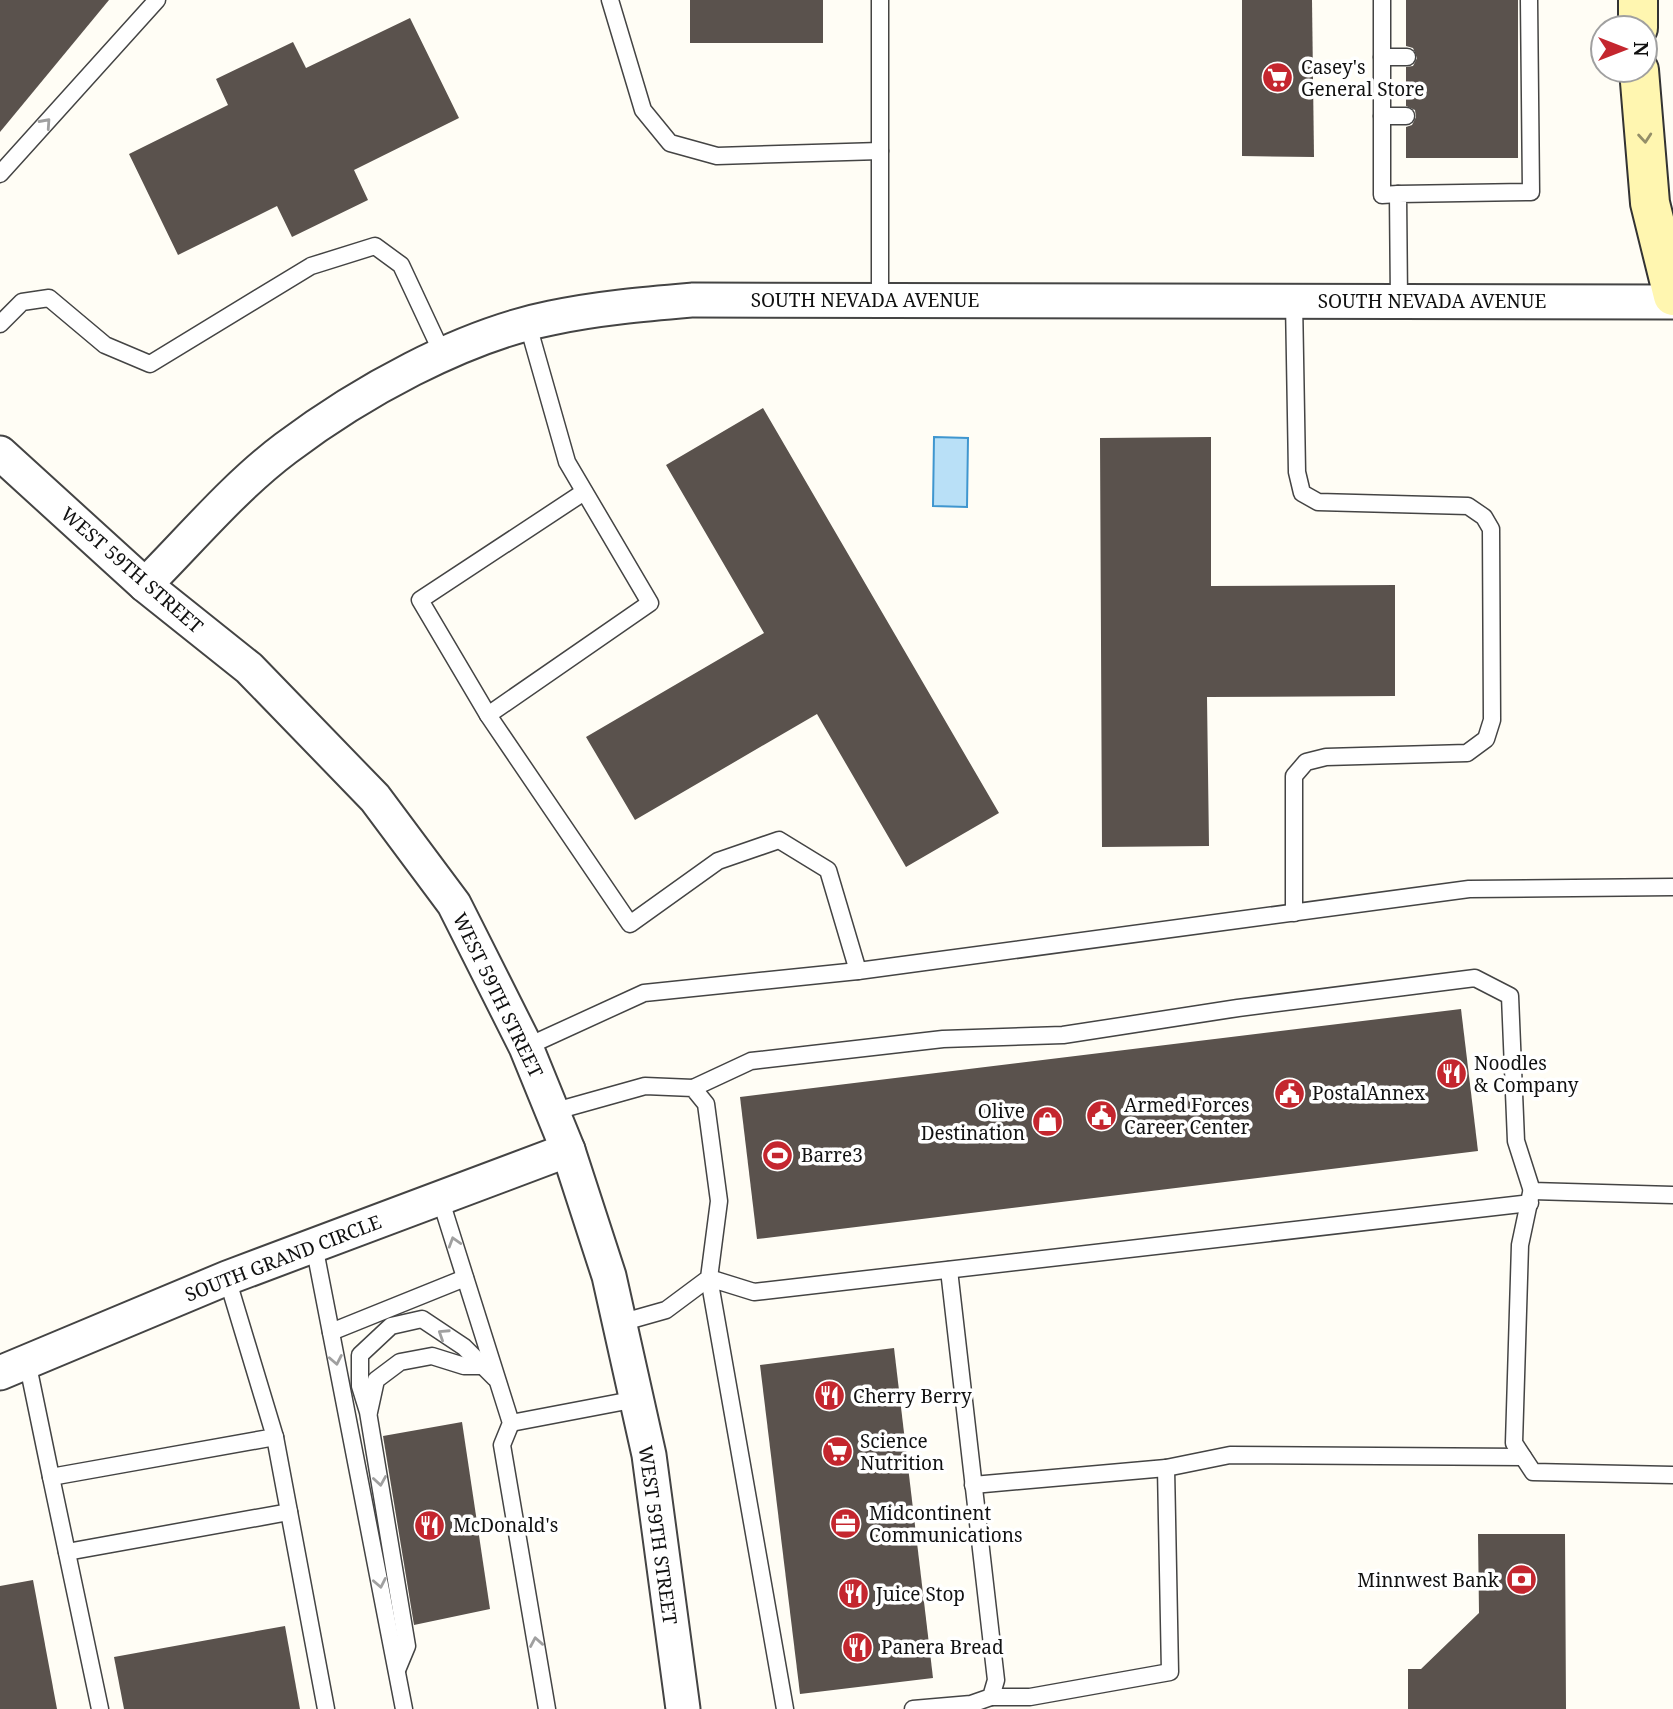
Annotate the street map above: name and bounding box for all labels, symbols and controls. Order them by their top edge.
north arrow [1589,14,1659,84]
text: N [1628,42,1654,57]
place label: Casey's General Store [1301,54,1424,102]
supermarket icon: Casey's General Store [1261,61,1295,95]
one-way arrow [37,118,50,131]
one-way arrow [1637,133,1652,144]
street label: SOUTH NEVADA AVENUE [751,287,979,313]
street label: SOUTH NEVADA AVENUE [1318,288,1546,314]
street label: WEST 59TH STREET [55,501,209,639]
street label: WEST 59TH STREET [447,908,549,1082]
place label: Noodles & Company [1474,1050,1579,1098]
restaurant icon: Noodles & Company [1434,1057,1468,1091]
public building icon: PostalAnnex [1272,1076,1306,1110]
place label: PostalAnnex [1312,1080,1425,1106]
place label: Armed Forces Career Center [1124,1092,1250,1140]
place label: Olive Destination [921,1098,1025,1146]
public building icon: Armed Forces Career Center [1084,1099,1118,1133]
shop icon: Olive Destination [1031,1105,1065,1139]
sports icon: Barre3 [761,1138,795,1172]
place label: Barre3 [801,1142,863,1168]
street label: SOUTH GRAND CIRCLE [181,1208,385,1307]
one-way arrow [447,1236,462,1248]
one-way arrow [438,1329,451,1342]
one-way arrow [328,1354,343,1366]
restaurant icon: Cherry Berry [813,1379,847,1413]
place label: Cherry Berry [853,1383,972,1409]
place label: Science Nutrition [860,1428,944,1476]
supermarket icon: Science Nutrition [820,1435,854,1469]
street label: WEST 59TH STREET [633,1444,683,1627]
one-way arrow [372,1475,387,1486]
place label: Midcontinent Communications [869,1500,1023,1548]
office icon: Midcontinent Communications [829,1507,863,1541]
restaurant icon: McDonald's [413,1508,447,1542]
place label: McDonald's [453,1512,558,1538]
bank icon: Minnwest Bank [1505,1563,1539,1597]
place label: Minnwest Bank [1357,1567,1500,1593]
one-way arrow [372,1577,387,1589]
restaurant icon: Juice Stop [836,1577,870,1611]
place label: Juice Stop [875,1581,965,1607]
restaurant icon: Panera Bread [841,1630,875,1664]
place label: Panera Bread [881,1634,1004,1660]
one-way arrow [529,1636,544,1648]

